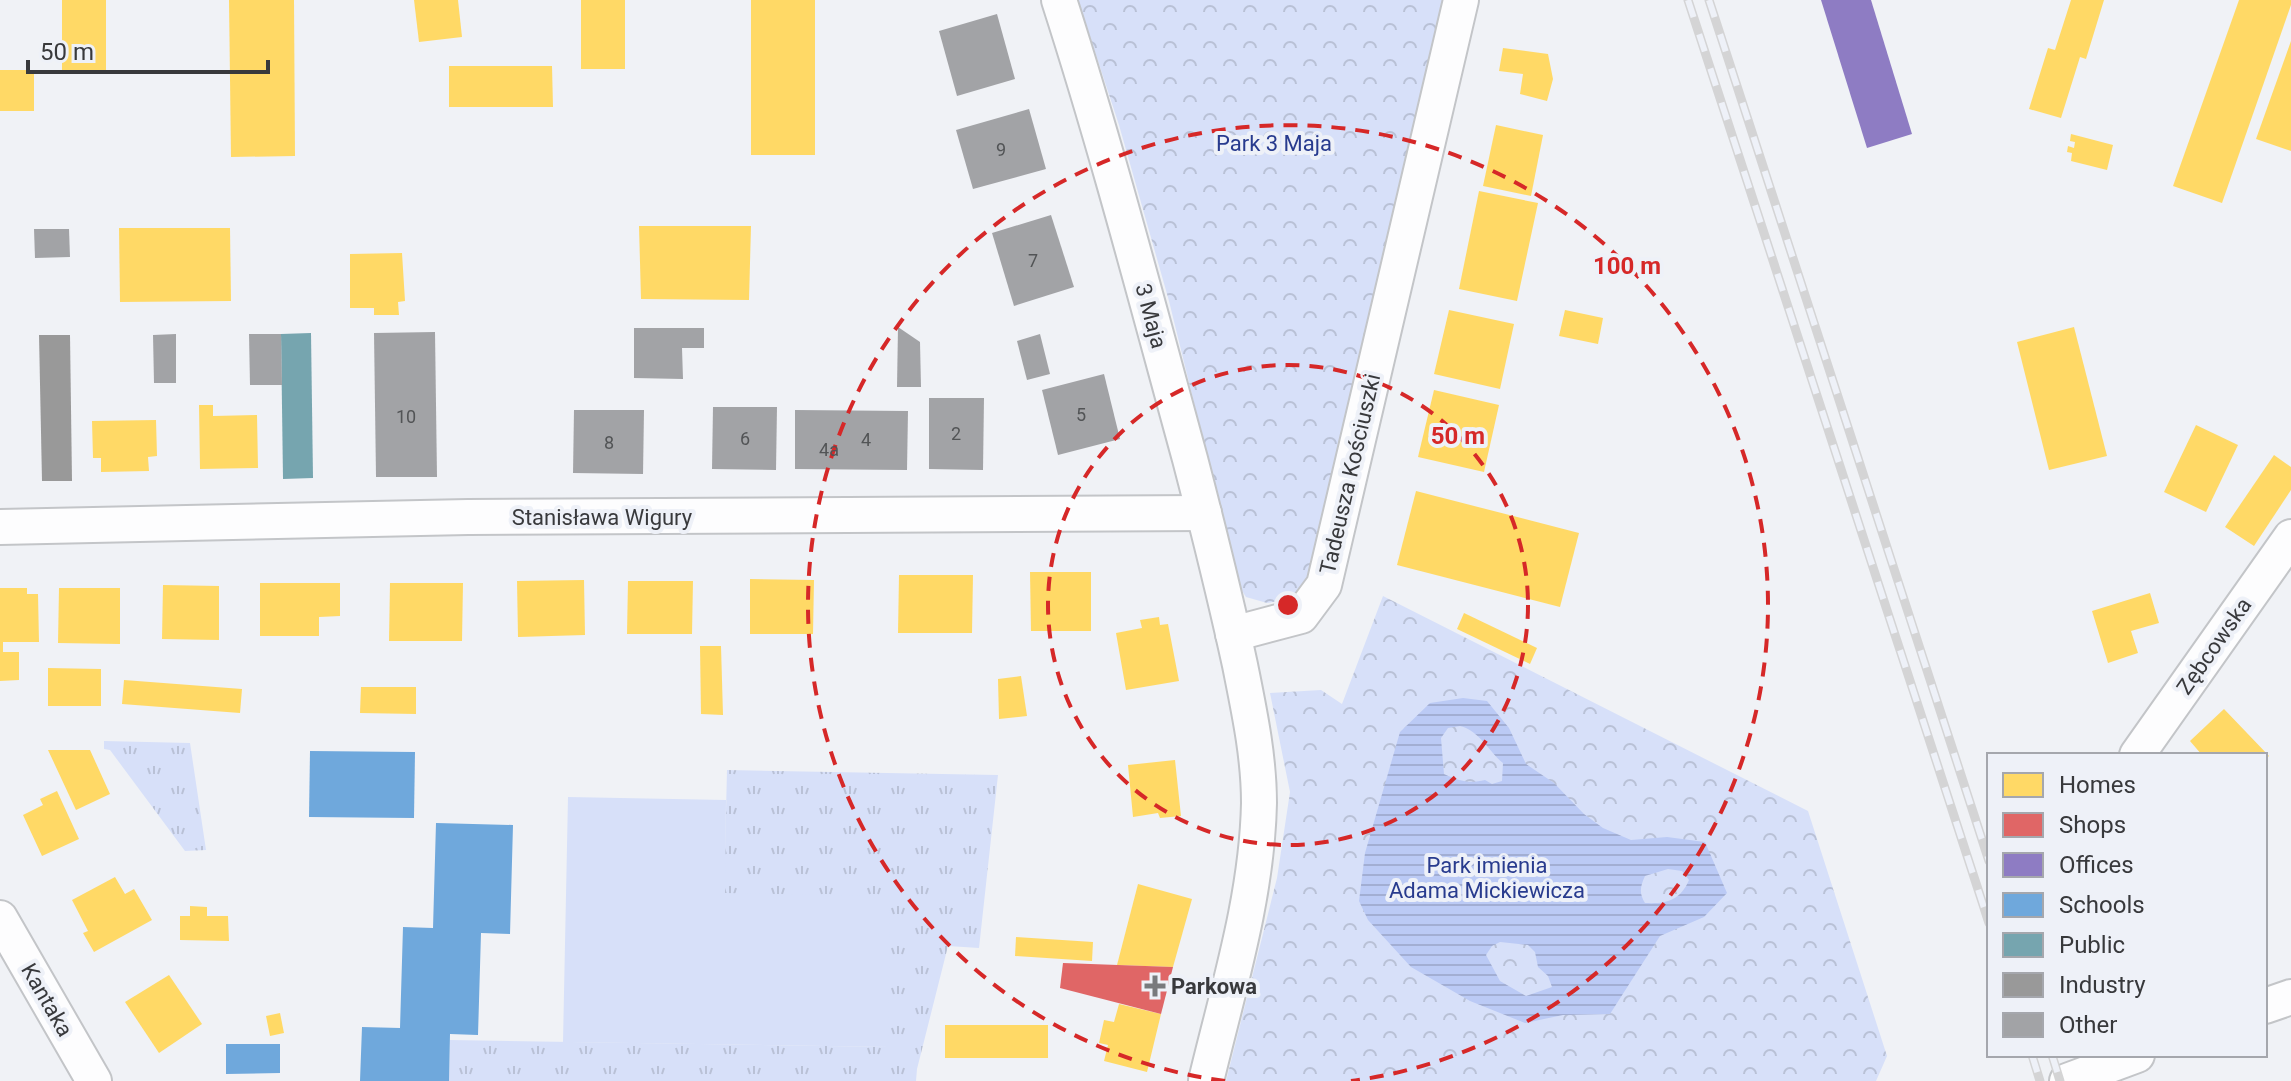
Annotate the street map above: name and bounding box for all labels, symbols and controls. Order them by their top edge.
scale bar [28,24,268,74]
text: 50 m [40,38,94,66]
park label: Park 3 Maja [1216,131,1332,156]
house number: 9 [996,139,1006,160]
house number: 7 [1028,250,1038,271]
text: 100 m [1593,252,1661,280]
street label: 3 Maja [1130,281,1172,351]
street label: Tadeusza Kościuszki [1315,371,1385,577]
house number: 5 [1076,404,1086,425]
house number: 10 [396,406,416,427]
text: 50 m [1431,422,1485,450]
house number: 2 [951,423,961,444]
house number: 6 [740,428,750,449]
house number: 4 [861,429,871,450]
house number: 8 [604,432,614,453]
house number: 4a [819,439,839,460]
street label: Stanisława Wigury [512,505,693,530]
centre of rings [1274,591,1302,619]
street label: Zębcowska [2172,593,2256,699]
legend [1987,753,2267,1057]
text: Homes [2059,771,2136,799]
text: Shops [2059,811,2126,839]
text: Offices [2059,851,2134,879]
park label: Park imienia Adama Mickiewicza [1389,853,1585,903]
text: Schools [2059,891,2145,919]
text: Public [2059,931,2125,959]
street label: Kantaka [16,959,78,1041]
text: Industry [2059,971,2146,999]
place label: Parkowa [1171,974,1257,999]
marker: Parkowa [1146,977,1164,995]
text: Other [2059,1011,2117,1039]

